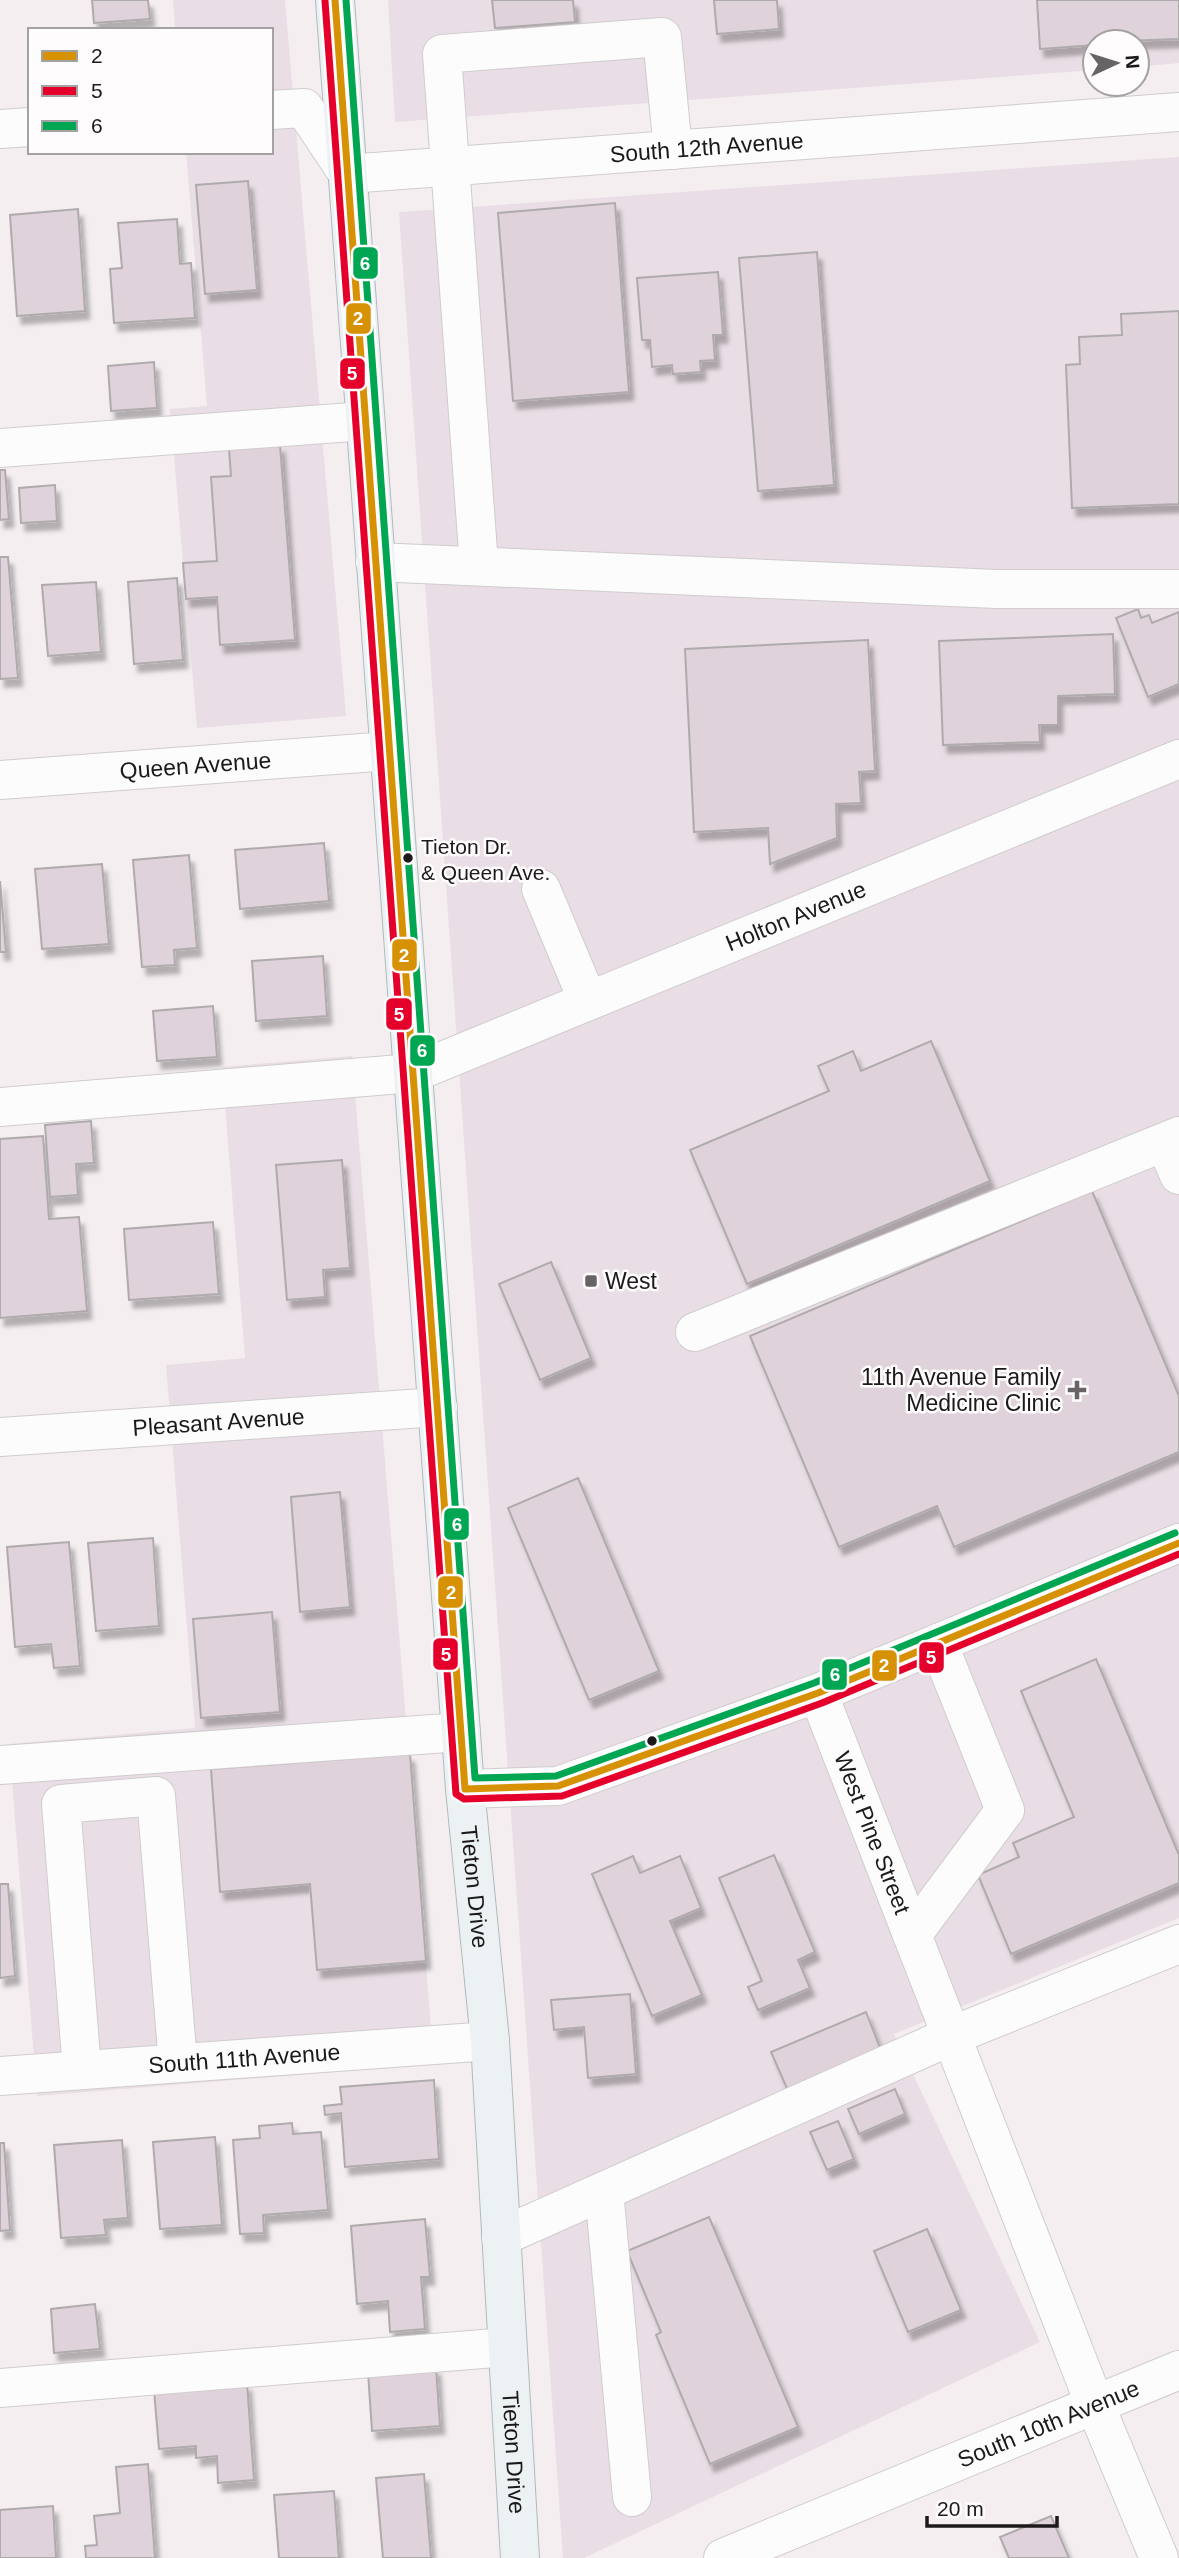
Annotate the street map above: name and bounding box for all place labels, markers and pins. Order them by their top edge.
place label: Tieton Dr. & Queen Ave. [421,835,550,884]
marker: Tieton Dr. & Queen Ave. [401,851,415,865]
place label: West [605,1268,658,1294]
marker: West [583,1273,599,1289]
place label: 11th Avenue Family Medicine Clinic [861,1364,1061,1416]
marker: 11th Avenue Family Medicine Clinic [1067,1380,1087,1400]
unlabelled marker [645,1734,659,1748]

